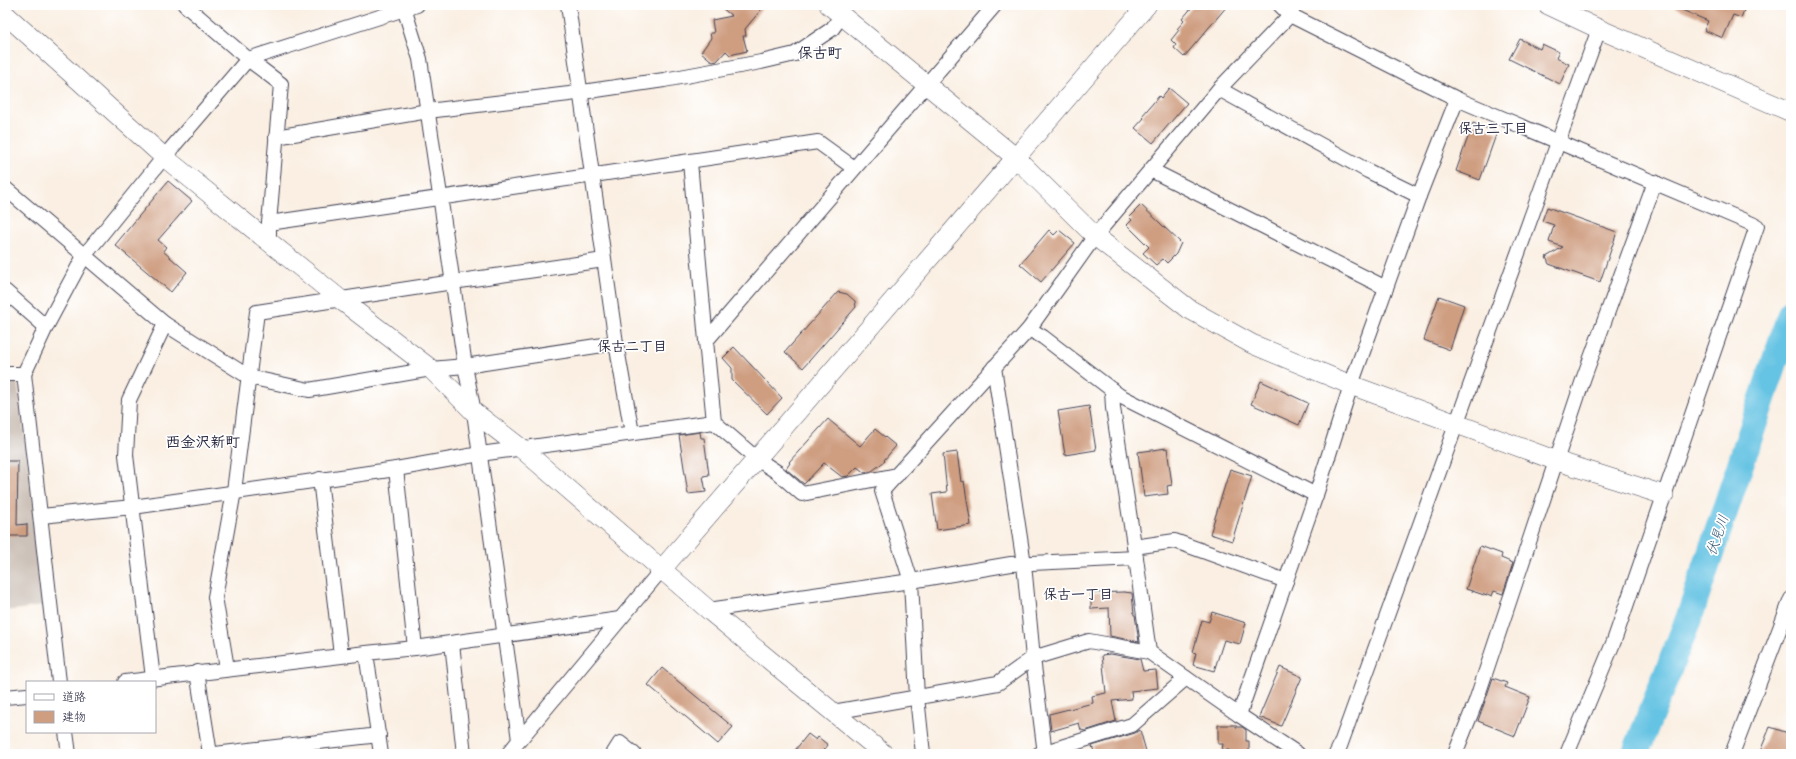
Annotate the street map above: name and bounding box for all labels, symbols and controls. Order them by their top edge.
district label: 保古町 [797,42,843,66]
district label: 保古三丁目 [1458,118,1528,140]
district label: 保古二丁目 [597,336,667,358]
district label: 西金沢新町 [165,431,241,455]
water label: 伏見川 [1701,512,1735,559]
district label: 保古一丁目 [1043,584,1113,606]
legend [26,681,156,733]
text: 道路 [62,688,86,707]
text: 建物 [62,708,86,727]

